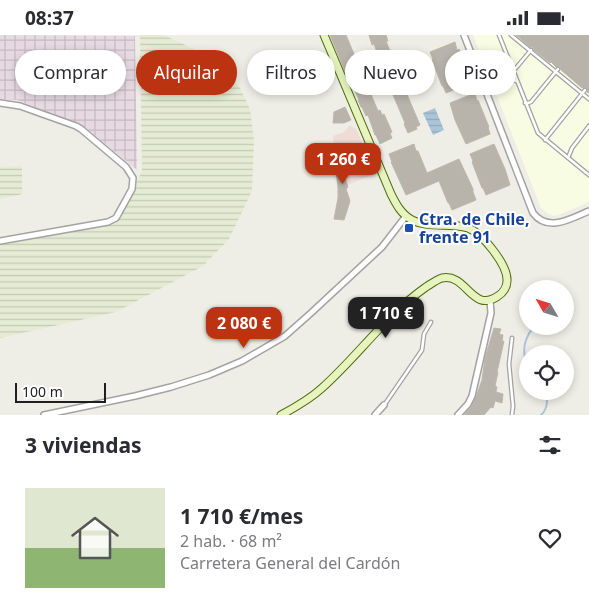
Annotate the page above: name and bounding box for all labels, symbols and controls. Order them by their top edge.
text: 08:37 [25,5,74,31]
chip: Comprar [15,50,126,95]
chip: Alquilar [136,50,237,95]
chip: Filtros [247,50,335,95]
chip: Nuevo [345,50,435,95]
chip: Piso [445,50,516,95]
pin: 1 260 € [297,143,389,185]
text: 1 260 € [316,148,370,170]
place label: Ctra. de Chile, frente 91 [419,208,529,248]
marker: Ctra. de Chile, frente 91 [403,222,415,234]
north arrow [519,280,574,335]
map controls [519,280,574,400]
pin: 1 710 € [340,297,432,339]
text: 1 710 € [359,302,413,324]
pin: 2 080 € [198,307,290,349]
text: 2 080 € [217,312,271,334]
button: locate [519,345,574,400]
scale bar [15,380,106,403]
text: 100 m [22,382,63,401]
text: 3 viviendas [25,431,142,459]
icon: filters [536,431,564,459]
text: 1 710 €/mes [180,502,303,530]
icon: home [65,508,125,568]
icon: heart [536,524,564,552]
text: 2 hab. · 68 m² [180,530,282,552]
text: Carretera General del Cardón [180,552,400,574]

